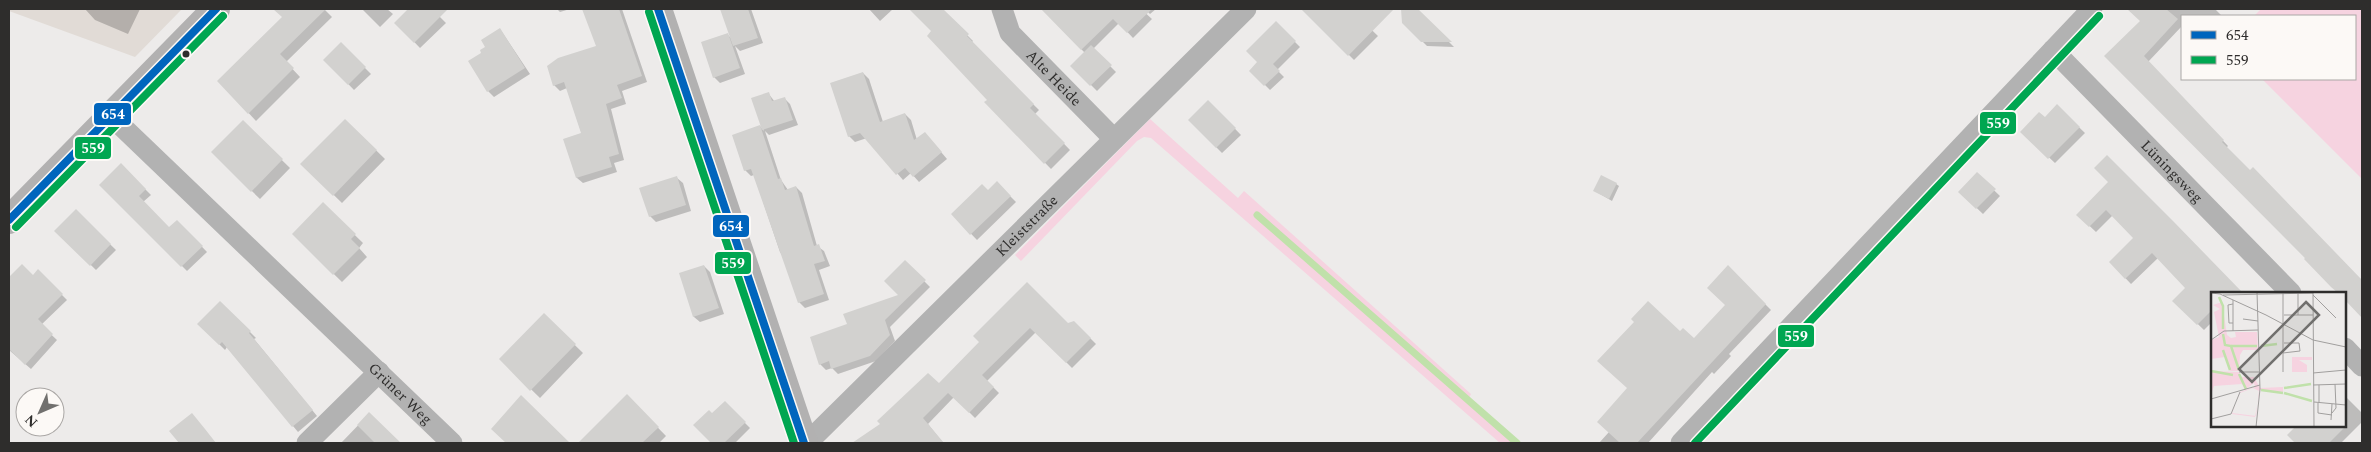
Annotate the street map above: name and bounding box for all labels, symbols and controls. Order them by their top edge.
legend [2181,15,2356,80]
text: 654 [2226,24,2249,47]
street label: Alte Heide [1020,44,1087,112]
unlabelled marker [181,49,191,59]
text: 559 [2226,49,2249,72]
line badge: 654 [93,102,132,126]
text: 654 [101,104,125,125]
line badge: 559 [1979,111,2017,135]
text: 559 [1986,113,2010,134]
street label: Lüningsweg [2135,135,2208,209]
line badge: 559 [74,136,112,160]
text: 559 [81,138,105,159]
street label: Kleiststraße [991,190,1064,262]
line badge: 654 [712,214,750,238]
text: 654 [719,216,743,237]
line badge: 559 [714,251,752,275]
text: 559 [721,253,745,274]
inset map [2211,292,2346,427]
line badge: 559 [1777,324,1815,348]
text: 559 [1784,326,1808,347]
street label: Grüner Weg [363,357,437,430]
north arrow [15,387,65,437]
text: N [20,409,43,432]

